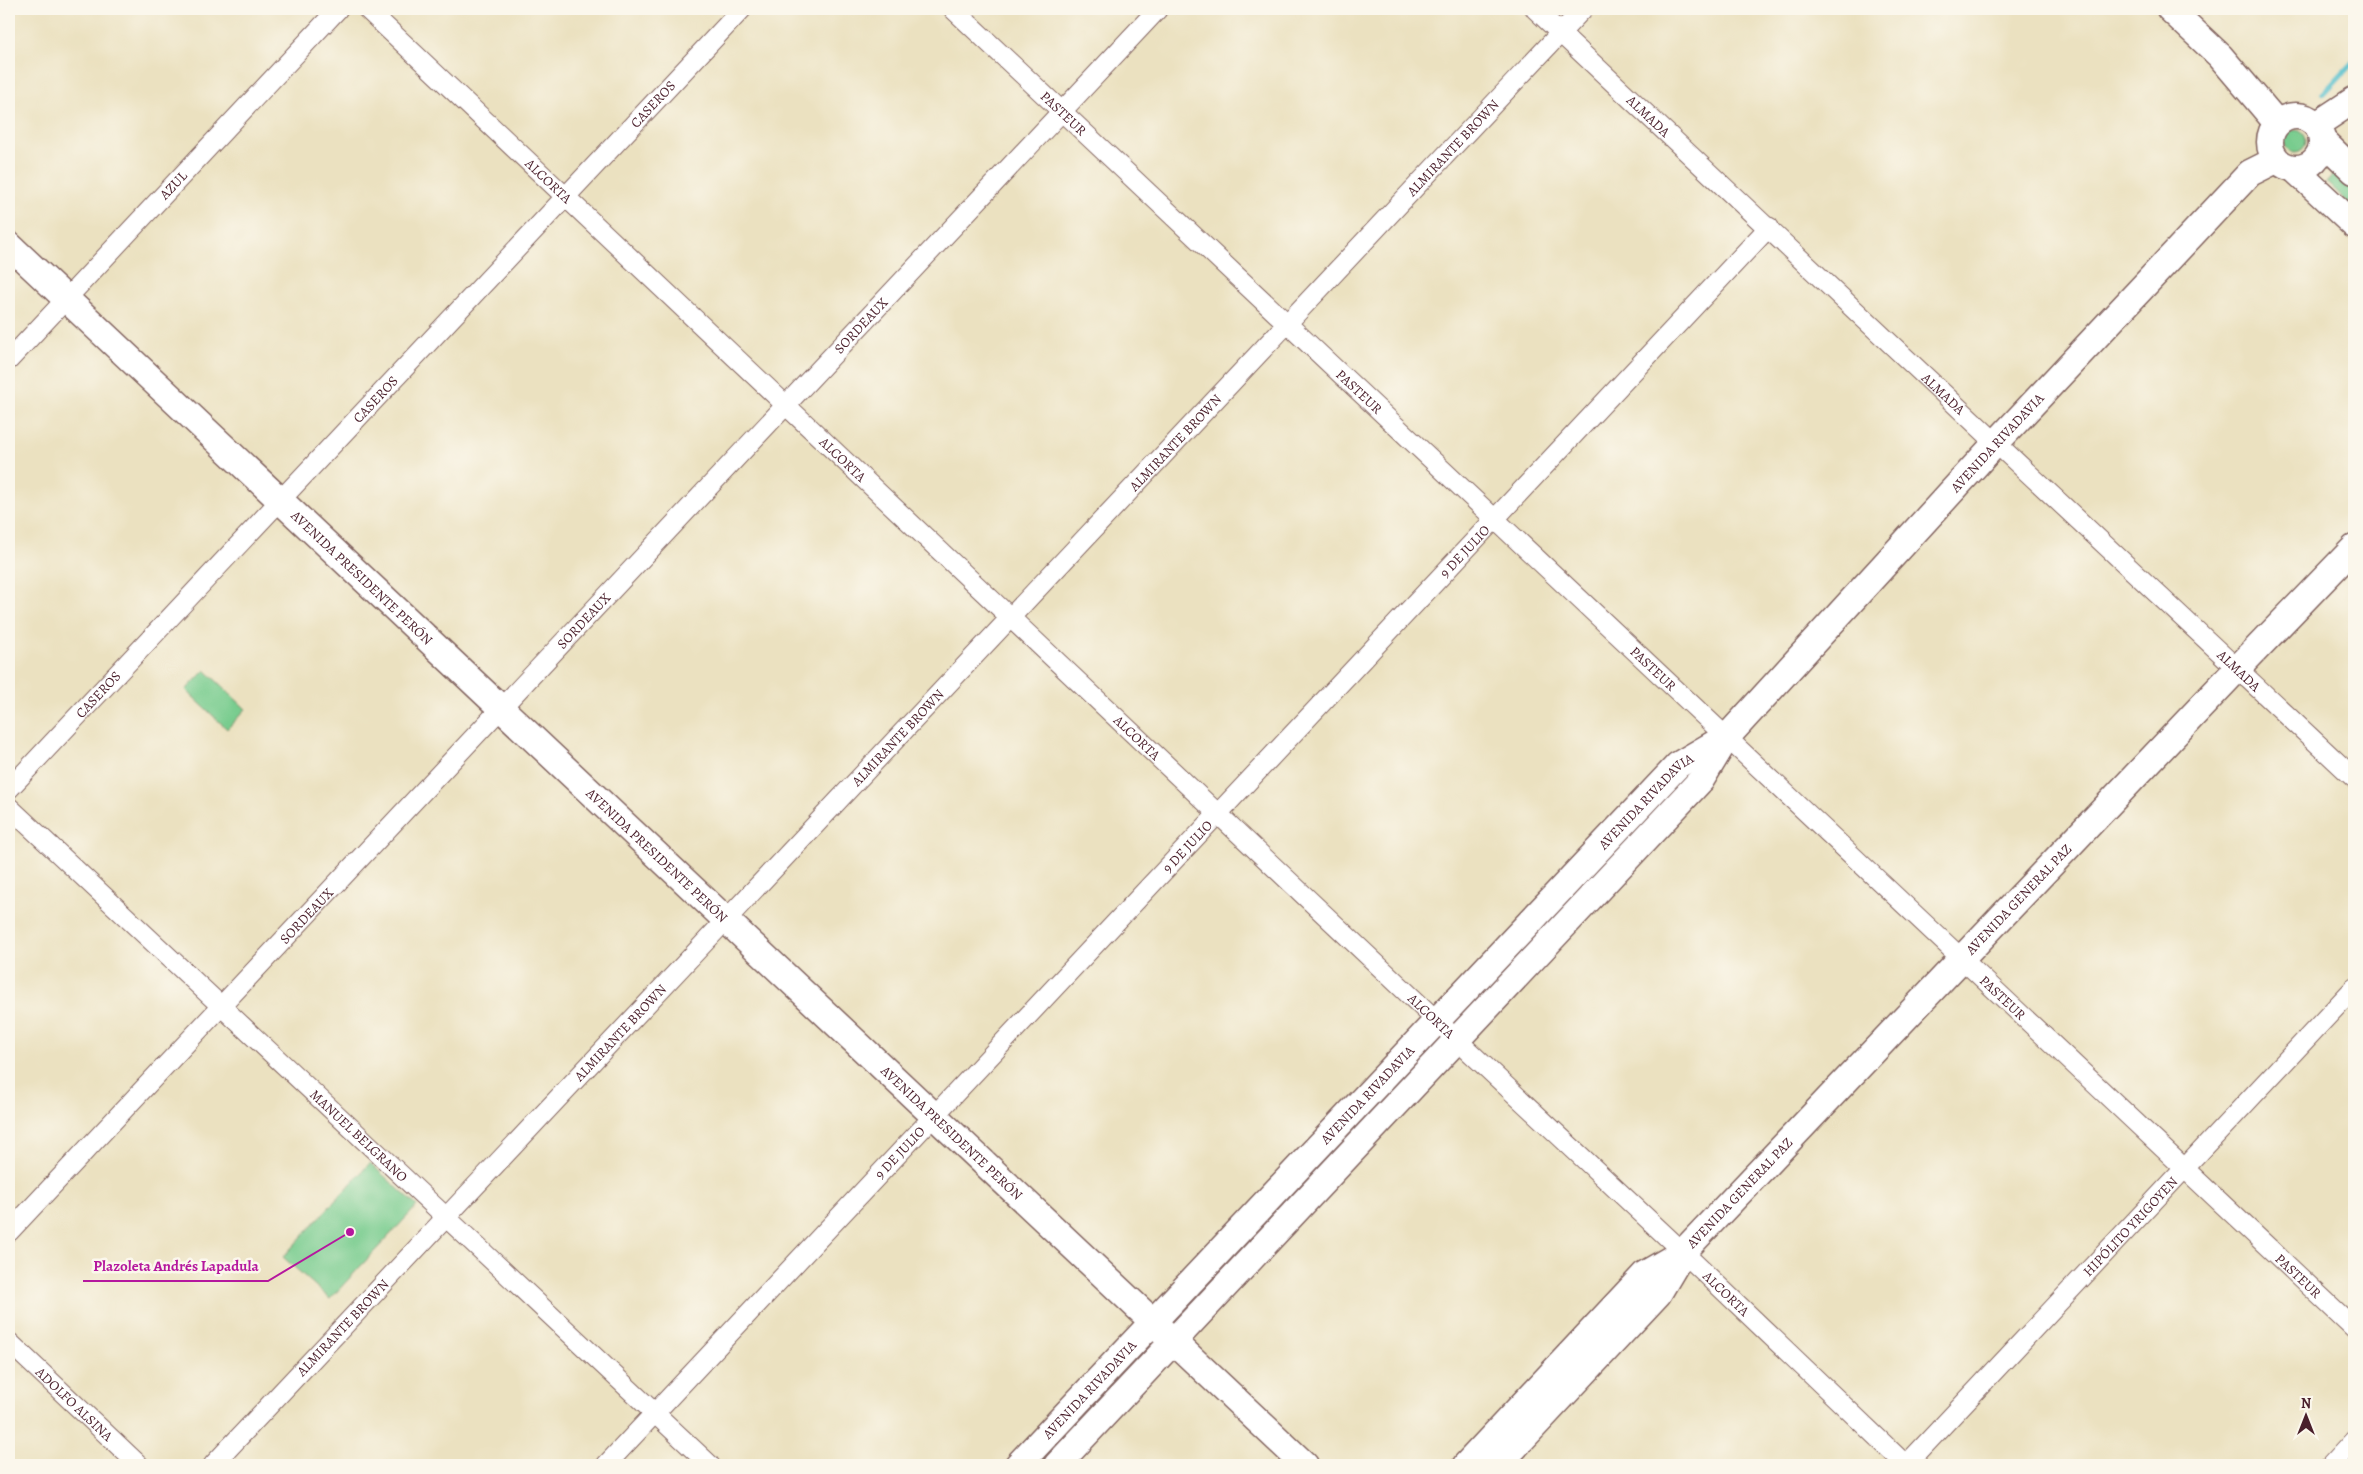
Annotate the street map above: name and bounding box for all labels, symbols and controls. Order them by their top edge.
street label: CASEROS [626,77,680,132]
street label: PASTEUR [1036,87,1091,140]
street label: ALMADA [1622,90,1675,142]
street label: ALMIRANTE BROWN [1402,95,1503,201]
street label: ALCORTA [520,154,576,208]
street label: AZUL [155,166,192,204]
street label: SORDEAUX [830,293,893,358]
street label: PASTEUR [1332,365,1387,419]
street label: ALMADA [1917,368,1970,420]
street label: CASEROS [349,372,403,427]
street label: AVENIDA RIVADAVIA [1946,389,2049,497]
street label: ALMIRANTE BROWN [1124,390,1226,496]
street label: ALCORTA [814,432,871,487]
street label: AVENIDA PRESIDENTE PERÓN [286,506,437,649]
street label: 9 DE JULIO [1436,521,1495,582]
street label: SORDEAUX [553,588,615,653]
street label: PASTEUR [1626,642,1681,696]
street label: ALMADA [2212,645,2265,696]
street label: CASEROS [72,667,125,722]
street label: ALMIRANTE BROWN [847,685,948,791]
street label: ALCORTA [1109,710,1165,765]
street label: AVENIDA RIVADAVIA [1594,749,1698,854]
street label: AVENIDA PRESIDENTE PERÓN [581,783,732,927]
street label: 9 DE JULIO [1158,816,1217,877]
street label: AVENIDA GENERAL PAZ [1961,840,2076,960]
street label: SORDEAUX [275,883,338,948]
street label: PASTEUR [1975,971,2030,1025]
street label: ALMIRANTE BROWN [569,980,671,1086]
street label: ALCORTA [1403,989,1459,1043]
street label: AVENIDA RIVADAVIA [1316,1041,1419,1149]
street label: AVENIDA PRESIDENTE PERÓN [876,1061,1027,1204]
street label: MANUEL BELGRANO [306,1085,412,1187]
street label: 9 DE JULIO [871,1122,930,1183]
street label: AVENIDA GENERAL PAZ [1682,1133,1797,1253]
street label: HIPÓLITO YRIGOYEN [2079,1173,2182,1281]
street label: PASTEUR [2271,1250,2326,1303]
callout: Plazoleta Andrés Lapadula [83,1251,268,1281]
text: Plazoleta Andrés Lapadula [93,1256,259,1276]
street label: ALCORTA [1698,1266,1754,1321]
street label: ALMIRANTE BROWN [292,1275,393,1381]
street label: AVENIDA RIVADAVIA [1038,1336,1141,1444]
street label: ADOLFO ALSINA [30,1362,117,1446]
north arrow [2280,1392,2330,1442]
text: N [2301,1394,2311,1413]

